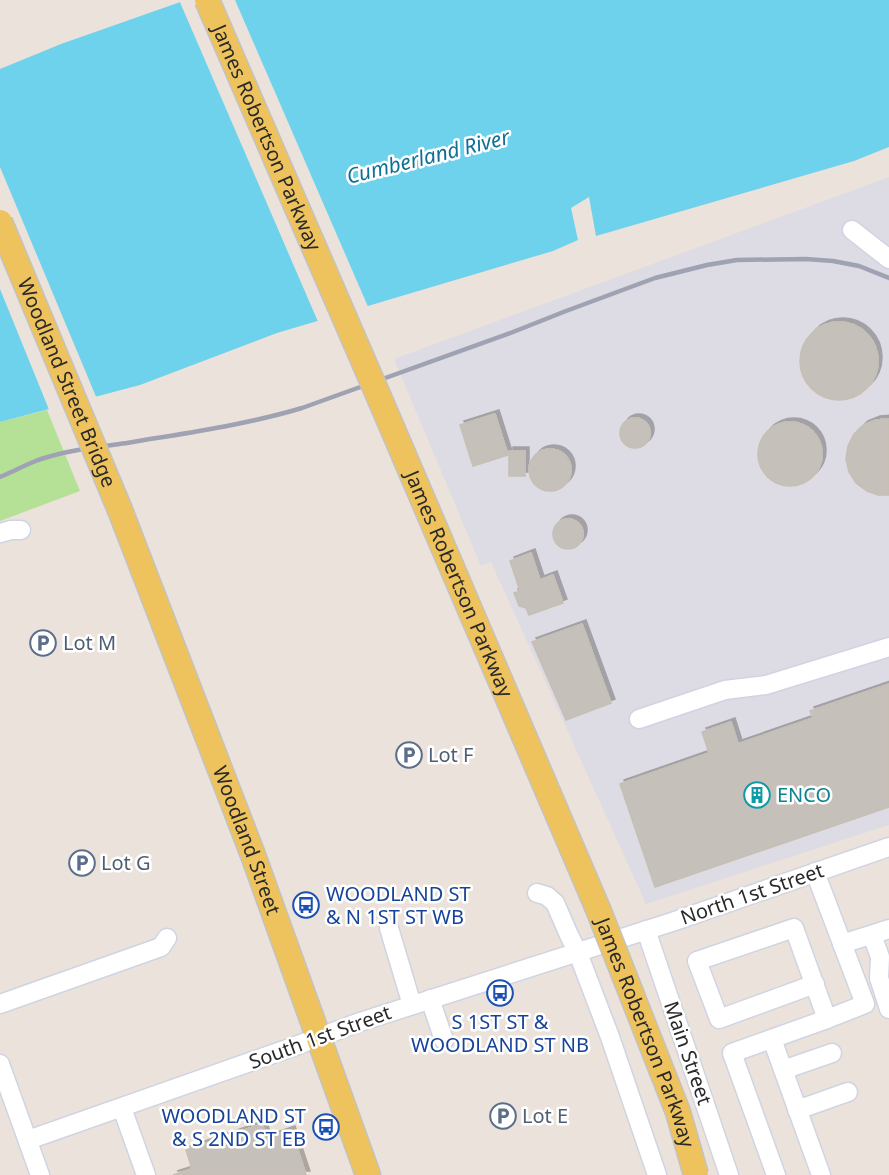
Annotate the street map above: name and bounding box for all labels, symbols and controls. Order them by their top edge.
street label: James Robertson Parkway [205,18,328,255]
water label: Cumberland River [343,122,514,190]
street label: Woodland Street Bridge [12,274,123,491]
street label: James Robertson Parkway [398,464,520,702]
parking icon: Lot M [28,628,58,658]
place label: Lot M [63,629,116,656]
parking icon: Lot F [394,740,424,770]
place label: Lot F [428,741,473,768]
street label: Woodland Street [207,762,287,918]
building icon: ENCO [742,780,772,810]
place label: ENCO [777,781,831,808]
parking icon: Lot G [67,848,97,878]
place label: Lot G [101,849,151,876]
street label: North 1st Street [677,856,827,931]
place label: WOODLAND ST & N 1ST ST WB [326,880,471,930]
bus stop icon: WOODLAND ST & N 1ST ST WB [291,890,321,920]
street label: James Robertson Parkway [589,912,702,1151]
bus stop icon: S 1ST ST & WOODLAND ST NB [485,978,515,1008]
street label: Main Street [658,997,719,1108]
street label: South 1st Street [245,998,395,1075]
place label: S 1ST ST & WOODLAND ST NB [411,1008,589,1058]
parking icon: Lot E [488,1101,518,1131]
place label: WOODLAND ST & S 2ND ST EB [161,1102,306,1152]
place label: Lot E [522,1102,568,1129]
bus stop icon: WOODLAND ST & S 2ND ST EB [311,1112,341,1142]

